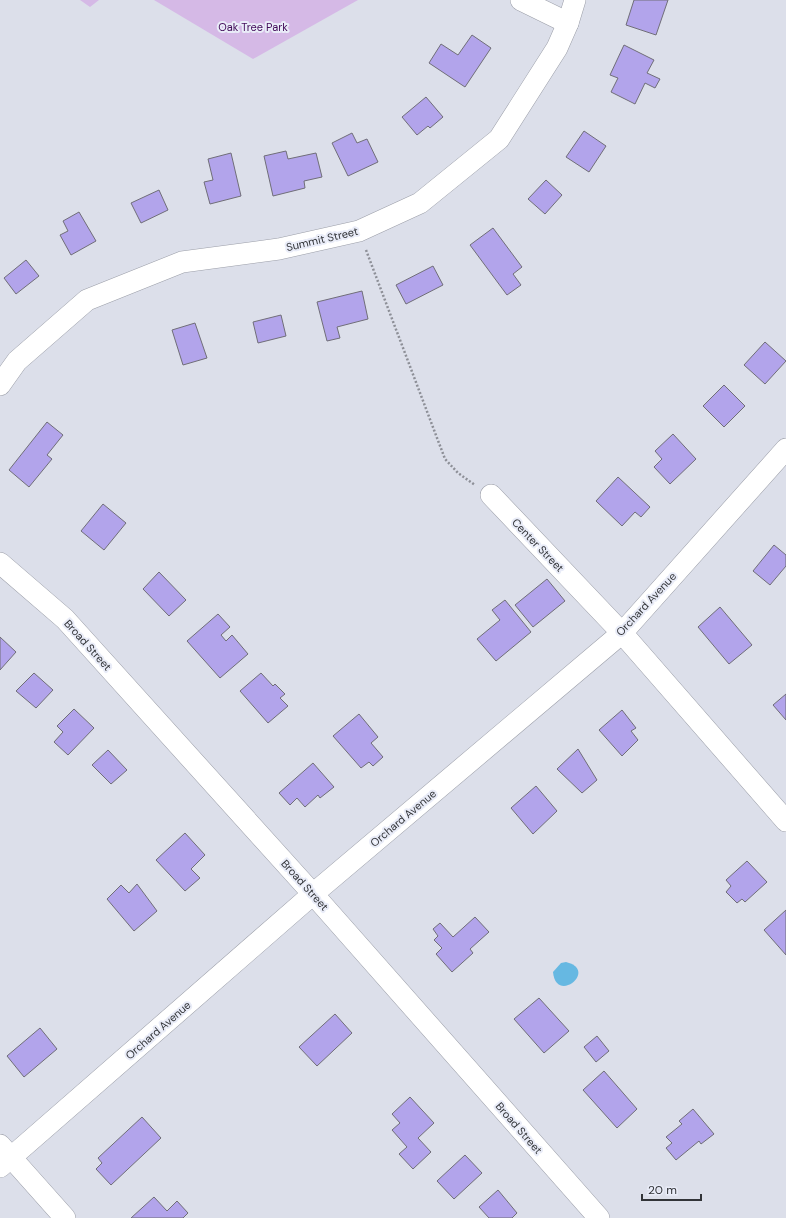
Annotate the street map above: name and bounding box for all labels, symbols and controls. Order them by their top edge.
park label: Oak Tree Park [218,20,288,34]
street label: Summit Street [285,224,359,254]
street label: Center Street [509,515,567,575]
street label: Orchard Avenue [613,569,679,639]
street label: Broad Street [61,617,115,673]
street label: Orchard Avenue [367,786,439,850]
street label: Broad Street [278,857,332,913]
street label: Orchard Avenue [122,998,194,1062]
street label: Broad Street [493,1099,545,1157]
scale bar [642,1176,701,1202]
text: 20 m [648,1182,677,1198]

